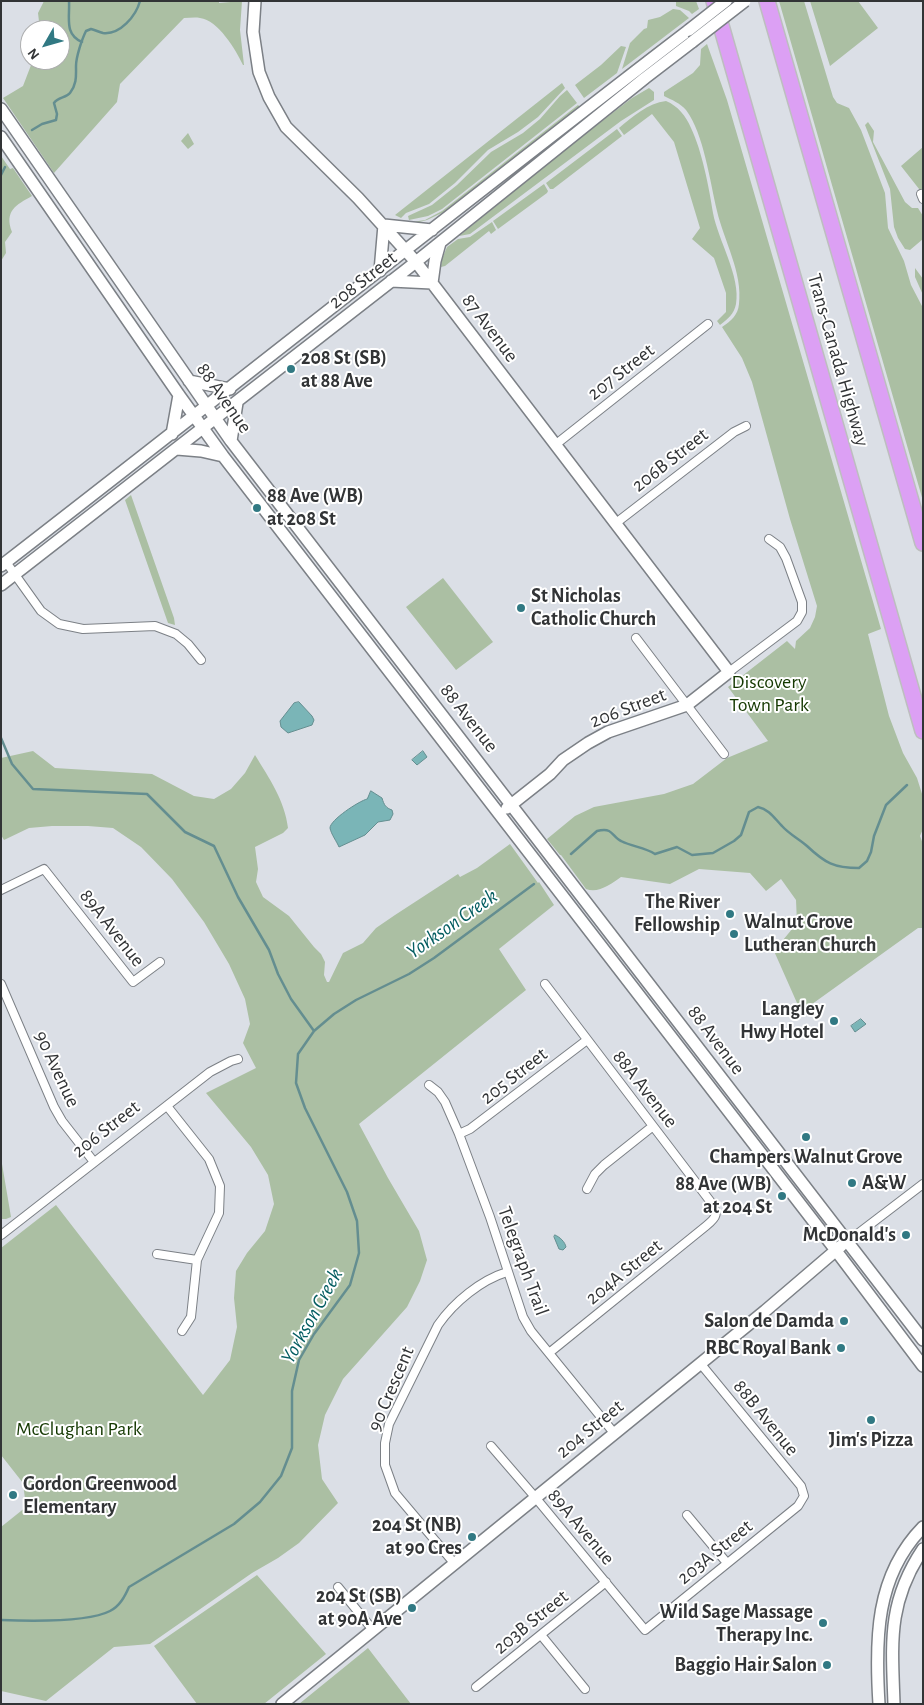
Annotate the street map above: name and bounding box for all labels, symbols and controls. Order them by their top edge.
north arrow [20,20,70,70]
text: N [25,45,42,62]
street label: 208 Street [324,246,402,314]
street label: Trans-Canada Highway [802,271,874,449]
street label: 87 Avenue [457,289,523,367]
street label: 207 Street [583,338,659,406]
place label: 208 St (SB) at 88 Ave [301,346,387,393]
street label: 88 Avenue [191,358,257,438]
marker: 208 St (SB) at 88 Ave [285,363,297,375]
street label: 206B Street [627,423,713,497]
place label: 88 Ave (WB) at 208 St [267,484,364,531]
marker: 88 Ave (WB) at 208 St [251,502,263,514]
place label: St Nicholas Catholic Church [531,584,656,631]
marker: St Nicholas Catholic Church [515,602,527,614]
park label: Discovery Town Park [729,670,809,717]
street label: 88 Avenue [435,679,503,757]
street label: 206 Street [587,683,669,733]
street label: 89A Avenue [74,884,150,972]
water label: Yorkson Creek [402,884,502,964]
place label: The River Fellowship [634,890,720,937]
marker: The River Fellowship [724,908,736,920]
place label: Walnut Grove Lutheran Church [744,910,876,957]
marker: Walnut Grove Lutheran Church [728,928,740,940]
place label: Langley Hwy Hotel [740,997,824,1044]
street label: 88 Avenue [682,1001,750,1079]
marker: Langley Hwy Hotel [828,1015,840,1027]
street label: 90 Avenue [29,1027,85,1111]
street label: 205 Street [476,1042,552,1110]
street label: 88A Avenue [607,1045,683,1133]
street label: 206 Street [67,1095,145,1163]
marker: Champers Walnut Grove [800,1131,812,1143]
place label: Champers Walnut Grove [709,1145,903,1169]
place label: A&W [862,1171,906,1195]
place label: 88 Ave (WB) at 204 St [675,1172,772,1219]
marker: A&W [846,1177,858,1189]
marker: 88 Ave (WB) at 204 St [776,1190,788,1202]
street label: Telegraph Trail [492,1203,554,1319]
place label: McDonald's [803,1223,896,1247]
marker: McDonald's [900,1229,912,1241]
street label: 204A Street [581,1234,667,1310]
water label: Yorkson Creek [276,1264,348,1368]
place label: Salon de Damda [704,1309,834,1333]
marker: Salon de Damda [838,1315,850,1327]
place label: RBC Royal Bank [705,1336,831,1360]
marker: RBC Royal Bank [835,1342,847,1354]
street label: 90 Crescent [362,1343,420,1435]
street label: 88B Avenue [728,1375,804,1461]
street label: 204 Street [551,1395,629,1463]
marker: Jim's Pizza [865,1414,877,1426]
park label: McClughan Park [16,1417,142,1441]
place label: Jim's Pizza [829,1428,913,1452]
place label: Gordon Greenwood Elementary [23,1472,177,1519]
street label: 89A Avenue [542,1484,620,1570]
marker: Gordon Greenwood Elementary [7,1489,19,1501]
place label: 204 St (NB) at 90 Cres [372,1513,462,1560]
street label: 203A Street [673,1514,757,1590]
marker: 204 St (NB) at 90 Cres [466,1531,478,1543]
place label: 204 St (SB) at 90A Ave [316,1584,402,1631]
street label: 203B Street [489,1585,573,1659]
place label: Wild Sage Massage Therapy Inc. [660,1600,813,1647]
marker: 204 St (SB) at 90A Ave [406,1602,418,1614]
marker: Wild Sage Massage Therapy Inc. [817,1617,829,1629]
place label: Baggio Hair Salon [674,1653,817,1677]
marker: Baggio Hair Salon [821,1659,833,1671]

